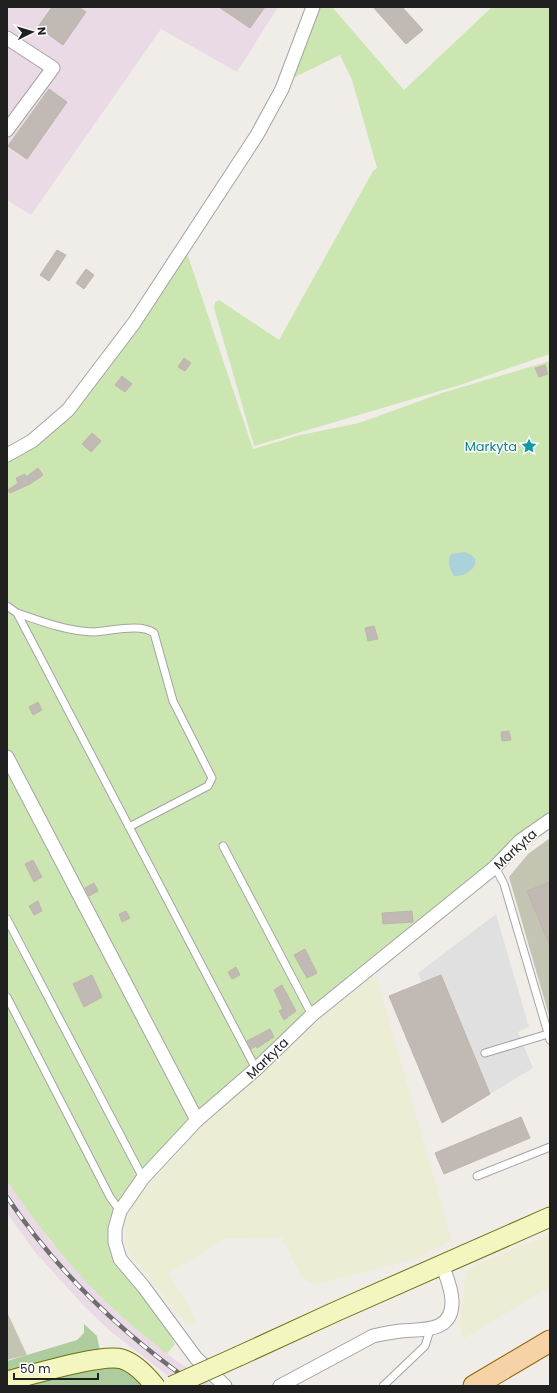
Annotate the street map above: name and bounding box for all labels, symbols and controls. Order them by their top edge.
north arrow [12,12,52,52]
text: N [34,26,50,36]
place label: Markyta [465,437,517,456]
place icon: Markyta [520,437,538,455]
street label: Markyta [490,825,541,874]
street label: Markyta [242,1033,293,1083]
scale bar [14,1355,98,1381]
text: 50 m [20,1360,51,1377]

